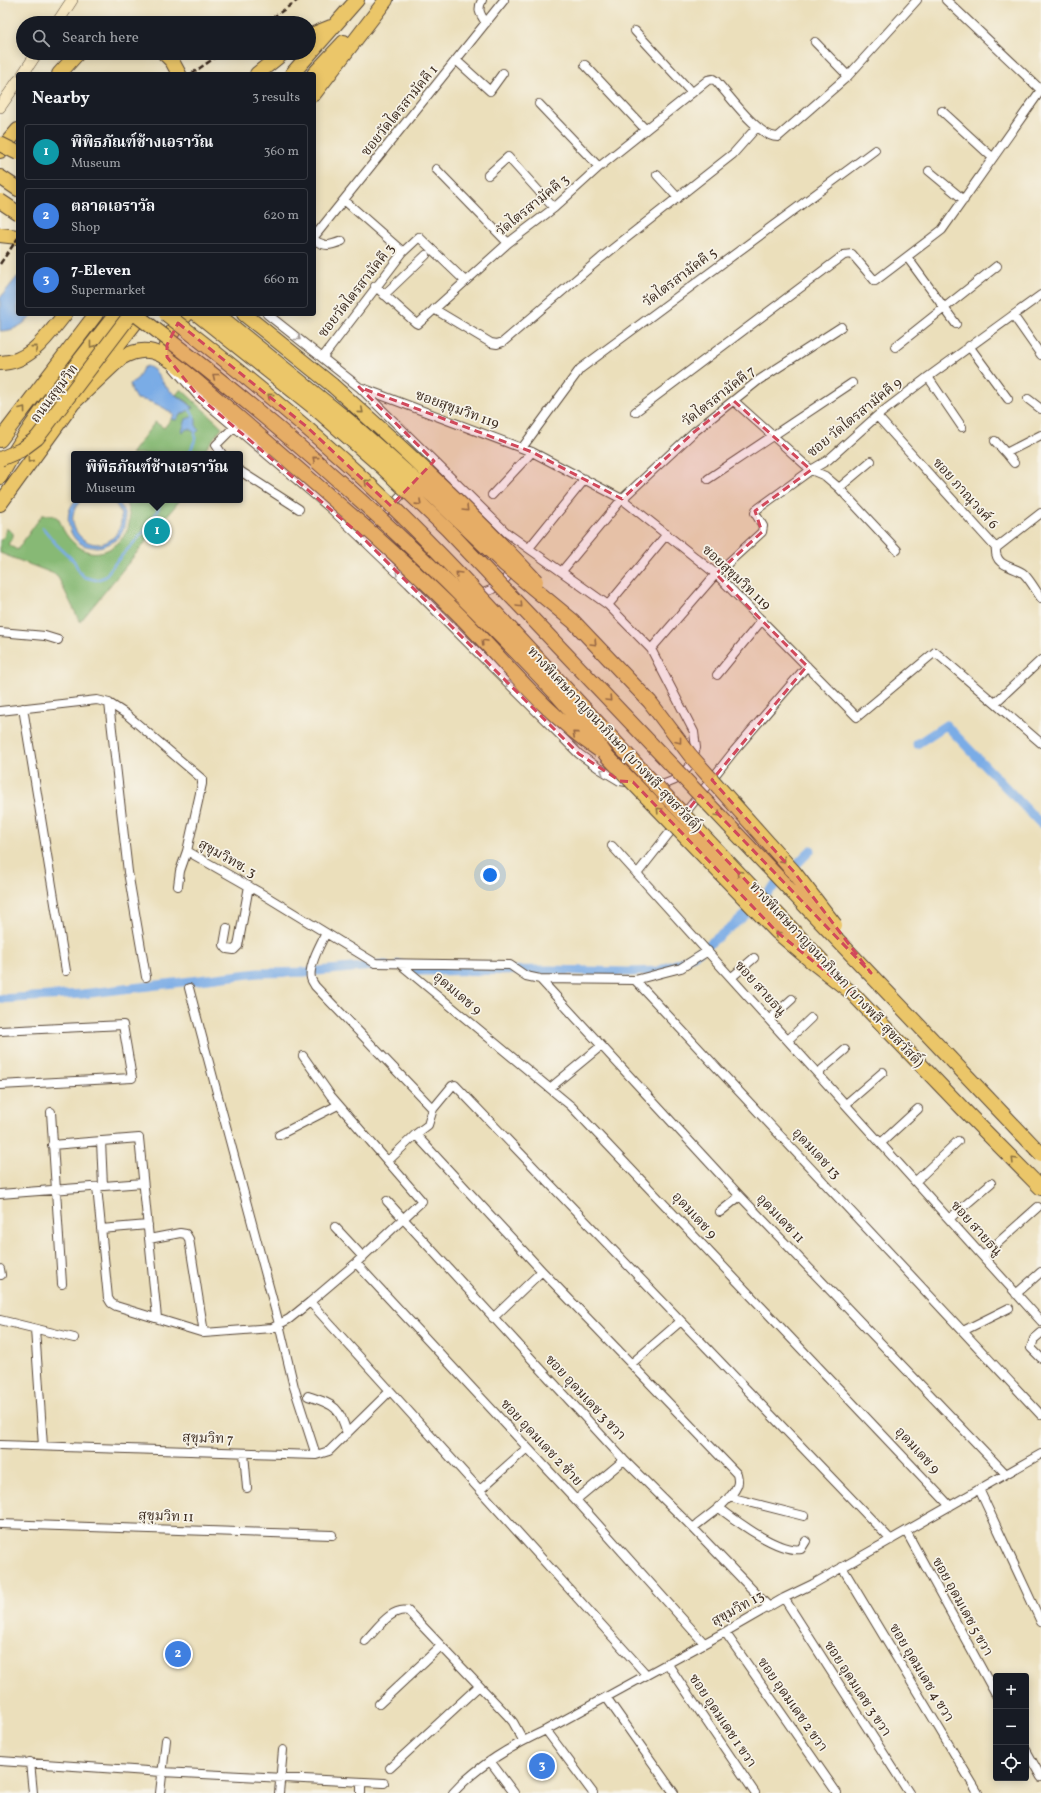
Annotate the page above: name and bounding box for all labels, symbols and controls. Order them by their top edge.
search box [16,16,316,60]
icon: search [30,27,52,49]
text: Search here [62,28,139,49]
street label: ซอยวัดไตรสามัคคี 1 [356,60,443,161]
text: Nearby [32,87,90,110]
text: 3 results [252,89,300,107]
text: พิพิธภัณฑ์ช้างเอราวัณ [71,133,213,154]
text: 1 [43,143,49,161]
text: 360 m [264,143,299,161]
text: Museum [71,155,121,173]
street label: วัดไตรสามัคคี 3 [491,169,574,241]
text: ตลาดเอราวัล [71,197,155,218]
text: 2 [43,207,49,225]
text: 620 m [264,207,299,225]
text: Shop [71,219,100,237]
street label: ซอยวัดไตรสามัคคี 3 [313,239,400,342]
street label: วัดไตรสามัคคี 5 [638,242,721,312]
text: 7-Eleven [71,261,131,282]
text: 3 [43,271,49,289]
text: 660 m [264,271,299,289]
text: Supermarket [71,282,146,300]
one-way arrow [294,333,301,340]
one-way arrow [90,340,97,347]
one-way arrow [30,346,38,353]
street label: วัดไตรสามัคคี 7 [677,360,760,432]
street label: ถนนสุขุมวิท [27,361,83,427]
street label: ซอย วัดไตรสามัคคี 9 [802,372,906,462]
one-way arrow [213,374,220,381]
street label: ซอยสุขุมวิท 119 [412,386,502,434]
one-way arrow [267,393,274,400]
one-way arrow [18,406,25,413]
one-way arrow [356,406,364,414]
one-way arrow [402,429,410,437]
one-way arrow [257,446,264,453]
popup [71,451,243,503]
street label: ซอย ภาณุวงศ์ 6 [928,454,1003,534]
one-way arrow [28,456,35,463]
one-way arrow [313,457,320,464]
text: พิพิธภัณฑ์ช้างเอราวัณ [86,458,228,479]
one-way arrow [364,479,372,487]
text: Museum [86,480,136,498]
one-way arrow [414,498,422,505]
one-way arrow [461,504,469,512]
pin: 1 [144,516,170,546]
street label: ซอยสุขุมวิท 119 [697,541,775,615]
one-way arrow [395,569,403,577]
one-way arrow [456,571,463,579]
one-way arrow [515,600,523,608]
one-way arrow [589,638,597,646]
one-way arrow [481,639,489,647]
street label: ทางพิเศษกาญจนาภิเษก (บางพลี-สุขสวัสดิ์) [523,642,707,837]
one-way arrow [505,680,513,688]
one-way arrow [604,695,611,702]
one-way arrow [573,731,580,738]
one-way arrow [675,737,682,744]
one-way arrow [600,768,607,775]
one-way arrow [656,807,664,815]
one-way arrow [713,809,721,817]
street label: สุขุมวิทซ. 3 [194,835,260,883]
one-way arrow [779,855,786,863]
your location [480,865,500,885]
one-way arrow [736,870,744,878]
street label: ทางพิเศษกาญจนาภิเษก (บางพลี-สุขสวัสดิ์) [745,877,929,1072]
one-way arrow [775,931,783,938]
street label: ซอย สายธนู [730,957,790,1021]
street label: อุดมเดช 9 [429,968,485,1020]
street label: อุดมเดช 13 [787,1124,845,1184]
one-way arrow [1011,1157,1018,1165]
street label: อุดมเดช 9 [667,1188,721,1244]
street label: อุดมเดช 11 [752,1190,808,1248]
street label: ซอย สายธนู [946,1197,1006,1261]
street label: ซอย อุดมเดช 3 ขวา [540,1351,630,1445]
street label: ซอย อุดมเดช 2 ซ้าย [496,1395,586,1491]
street label: อุดมเดช 9 [890,1423,944,1479]
street label: สุขุมวิท 7 [182,1429,234,1449]
street label: สุขุมวิท 11 [138,1507,194,1527]
street label: ซอย อุดมเดช 5 ขวา [927,1554,997,1660]
street label: สุขุมวิท 13 [708,1587,768,1631]
street label: ซอย อุดมเดช 4 ขวา [884,1620,958,1726]
street label: ซอย อุดมเดช 3 ขวา [819,1637,895,1741]
pin: 2 [165,1639,191,1669]
street label: ซอย อุดมเดช 2 ขวา [752,1654,832,1756]
street label: ซอย อุดมเดช 1 ขวา [684,1671,760,1771]
map controls [993,1673,1029,1781]
button: + [993,1673,1029,1709]
button: − [993,1709,1029,1745]
button: locate [993,1745,1029,1781]
pin: 3 [529,1751,555,1781]

